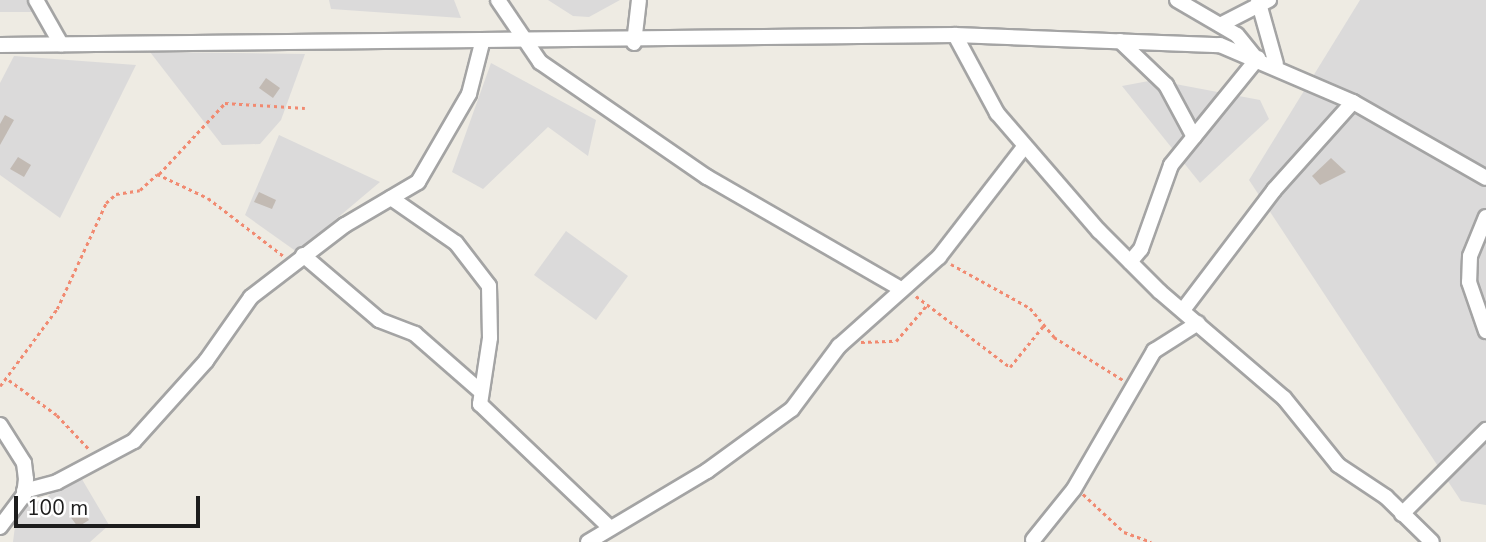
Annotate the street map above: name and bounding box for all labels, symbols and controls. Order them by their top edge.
scale bar [18,482,203,526]
text: 100 m [27,494,88,522]

